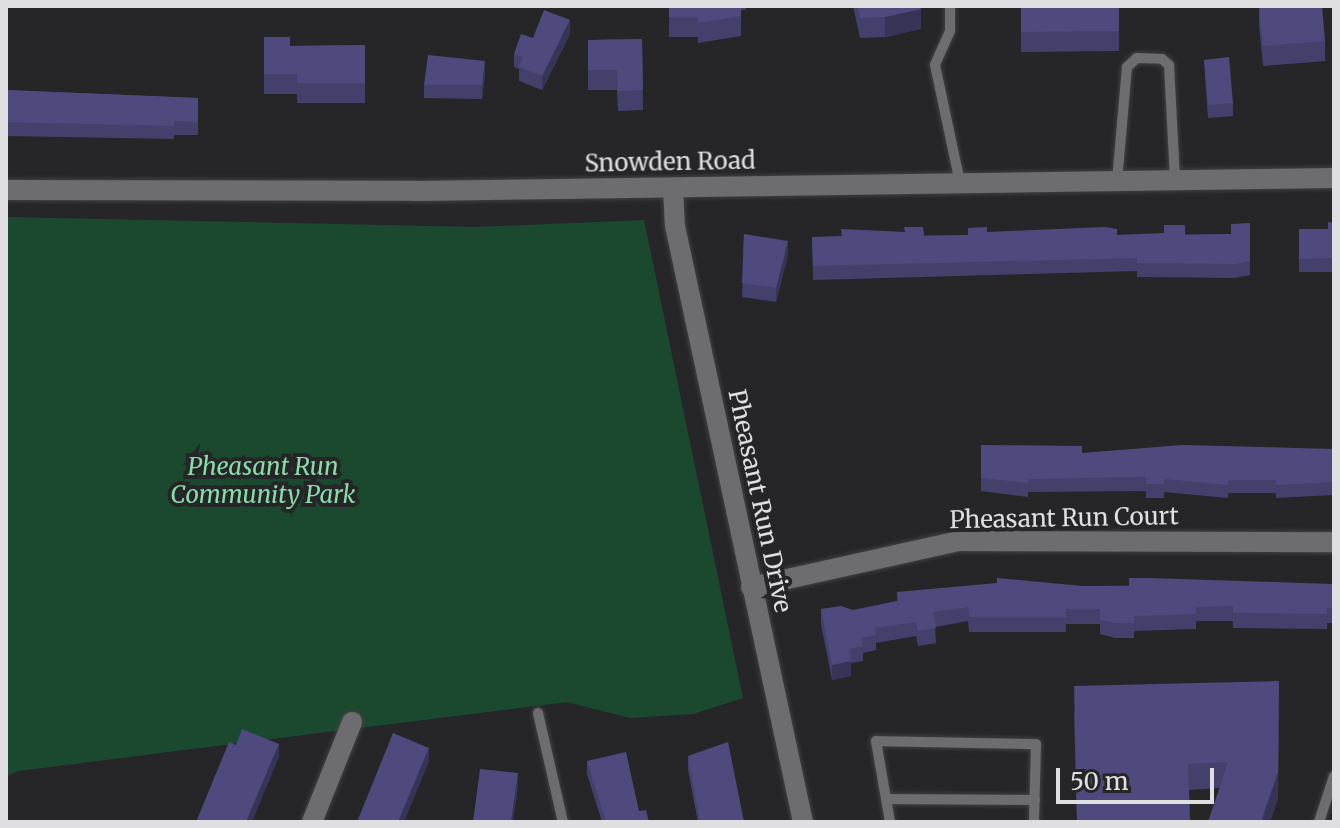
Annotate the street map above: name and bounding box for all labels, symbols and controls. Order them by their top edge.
street label: Snowden Road [584,146,756,178]
street label: Pheasant Run Drive [722,387,798,615]
park label: Pheasant Run Community Park [170,453,356,509]
street label: Pheasant Run Court [949,502,1179,534]
scale bar [1060,752,1218,802]
text: 50 m [1070,766,1129,797]

